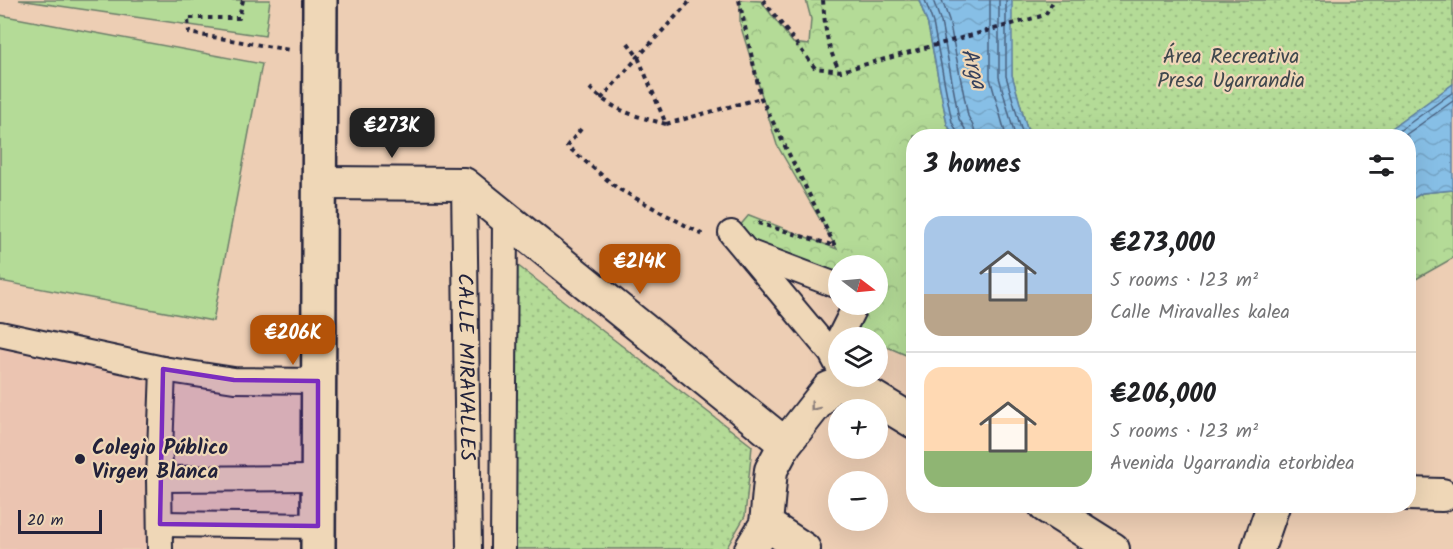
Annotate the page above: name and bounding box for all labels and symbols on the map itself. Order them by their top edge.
park label: Área Recreativa Presa Ugarrandia [1157,41,1305,98]
water label: Arga [950,44,996,95]
pin: €273K [350,108,434,159]
pin: €214K [598,244,682,295]
north arrow [828,255,888,315]
street label: CALLE MIRAVALLES [447,273,483,461]
pin: €206K [251,315,335,366]
one-way arrow [810,400,821,411]
place label: Colegio Público Virgen Blanca [92,432,228,489]
marker: Colegio Público Virgen Blanca [73,452,87,466]
scale bar [18,507,102,534]

